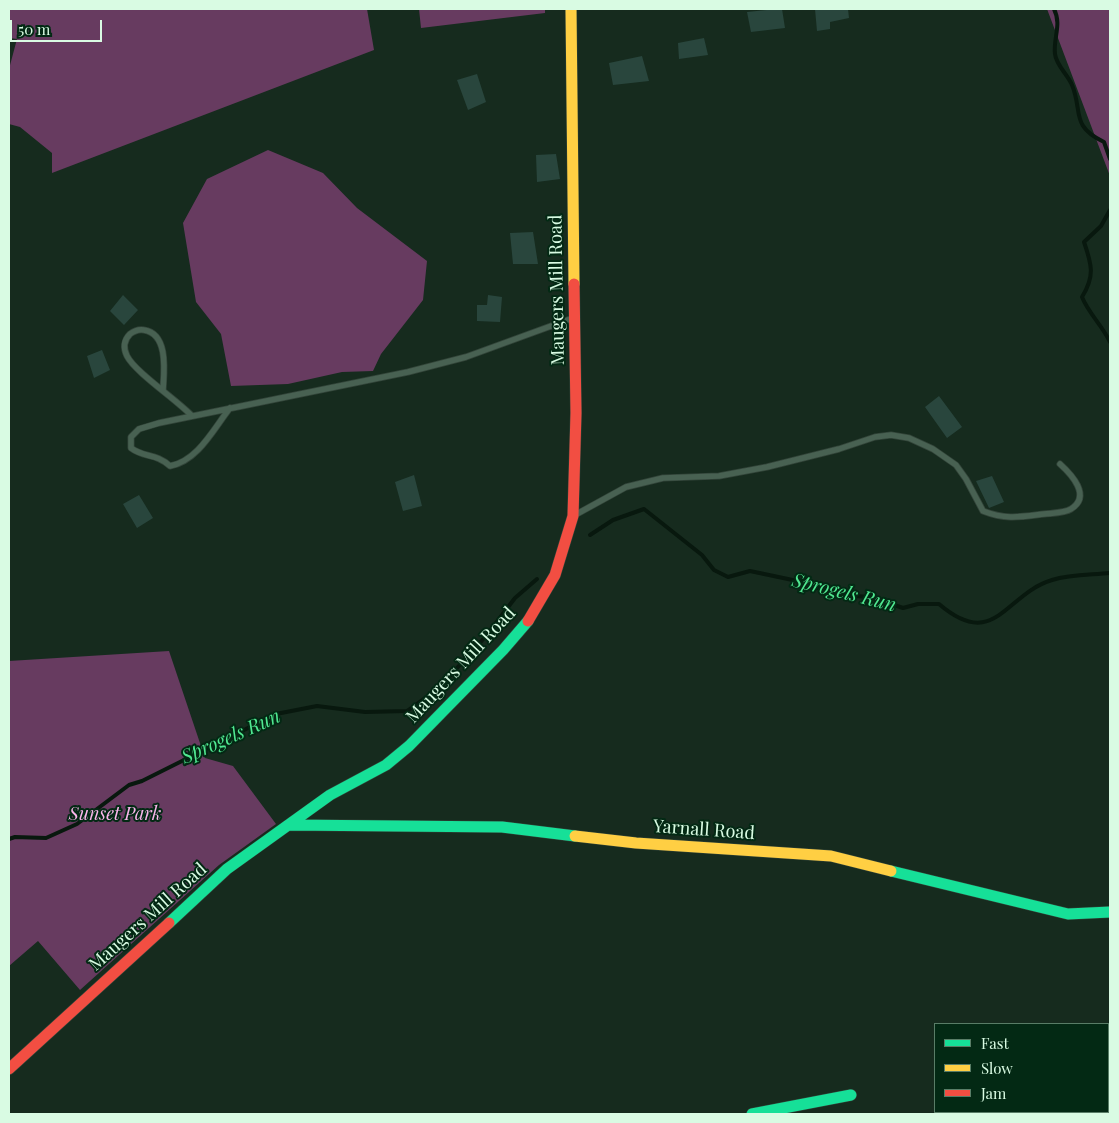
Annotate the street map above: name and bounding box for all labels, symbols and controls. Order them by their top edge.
scale bar [12,10,105,42]
text: 50 m [18,19,50,39]
street label: Maugers Mill Road [545,214,569,366]
water label: Sprogels Run [790,569,898,617]
street label: Maugers Mill Road [402,603,520,727]
water label: Sprogels Run [178,705,284,769]
park label: Sunset Park [69,803,161,825]
street label: Yarnall Road [652,816,756,844]
street label: Maugers Mill Road [85,859,211,975]
legend [934,1023,1109,1113]
text: Fast [981,1033,1009,1053]
text: Slow [981,1058,1013,1078]
text: Jam [981,1083,1006,1103]

